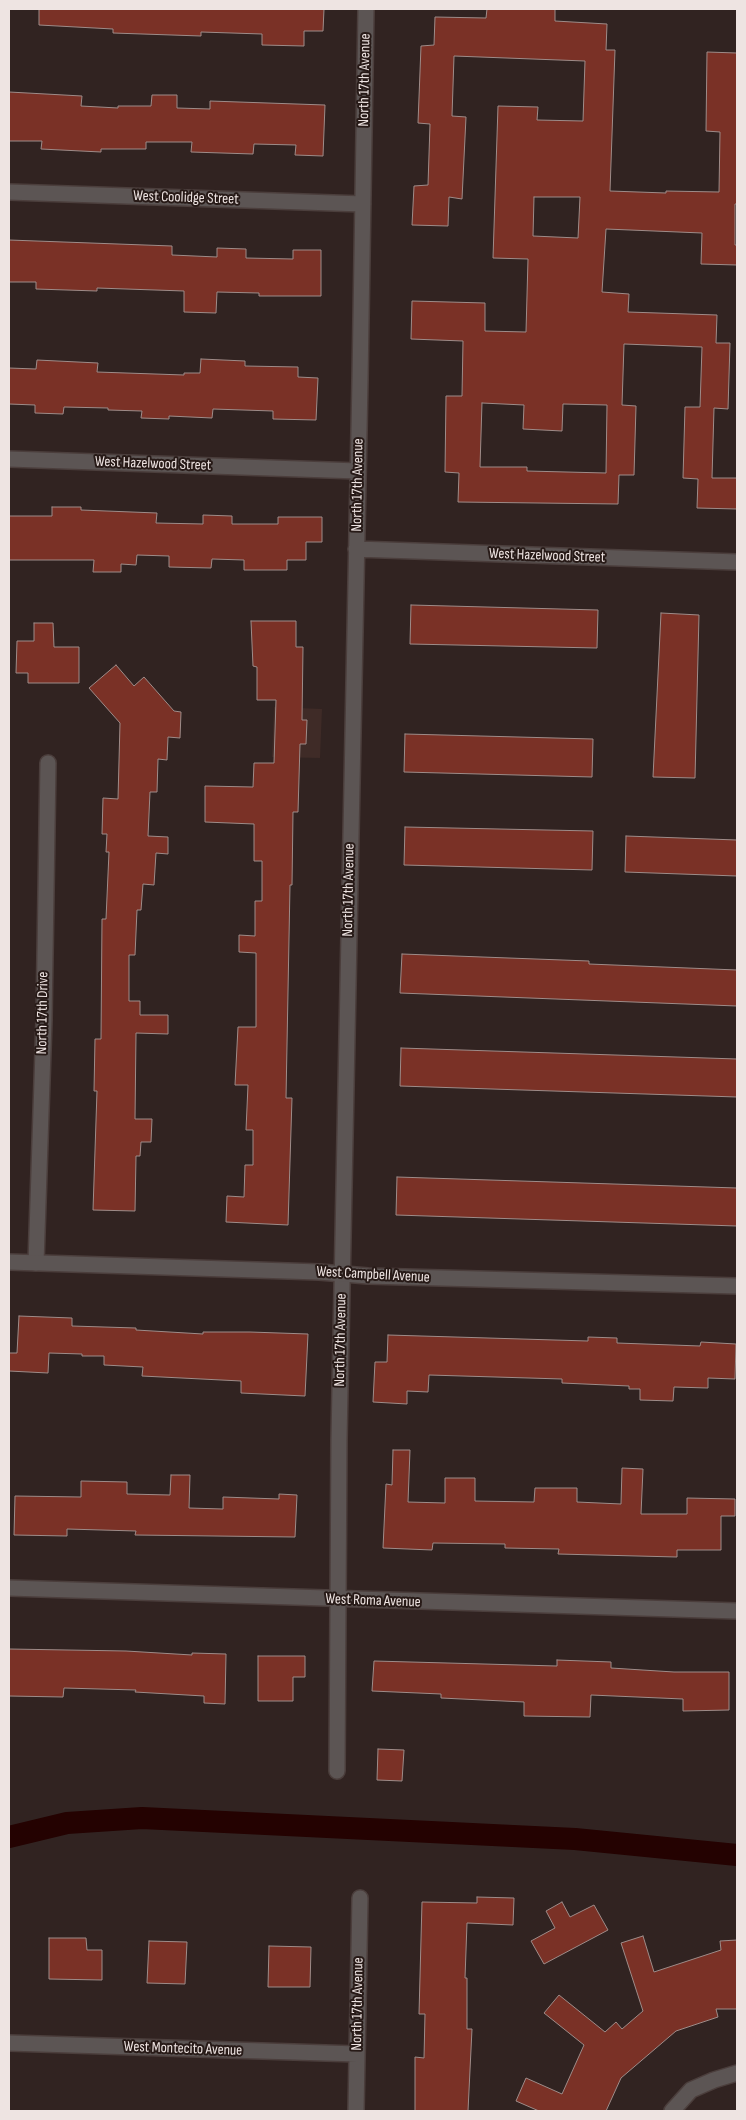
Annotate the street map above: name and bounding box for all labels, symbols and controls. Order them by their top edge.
street label: North 17th Avenue [355,33,375,127]
street label: West Coolidge Street [133,187,239,209]
street label: North 17th Avenue [348,438,368,532]
street label: West Hazelwood Street [95,453,211,475]
street label: West Hazelwood Street [489,545,605,567]
street label: North 17th Avenue [339,843,359,937]
street label: North 17th Drive [33,972,53,1054]
street label: West Campbell Avenue [316,1263,430,1287]
street label: North 17th Avenue [331,1293,351,1387]
street label: West Roma Avenue [325,1590,421,1612]
street label: North 17th Avenue [348,1957,368,2051]
street label: West Montecito Avenue [123,2038,243,2060]

